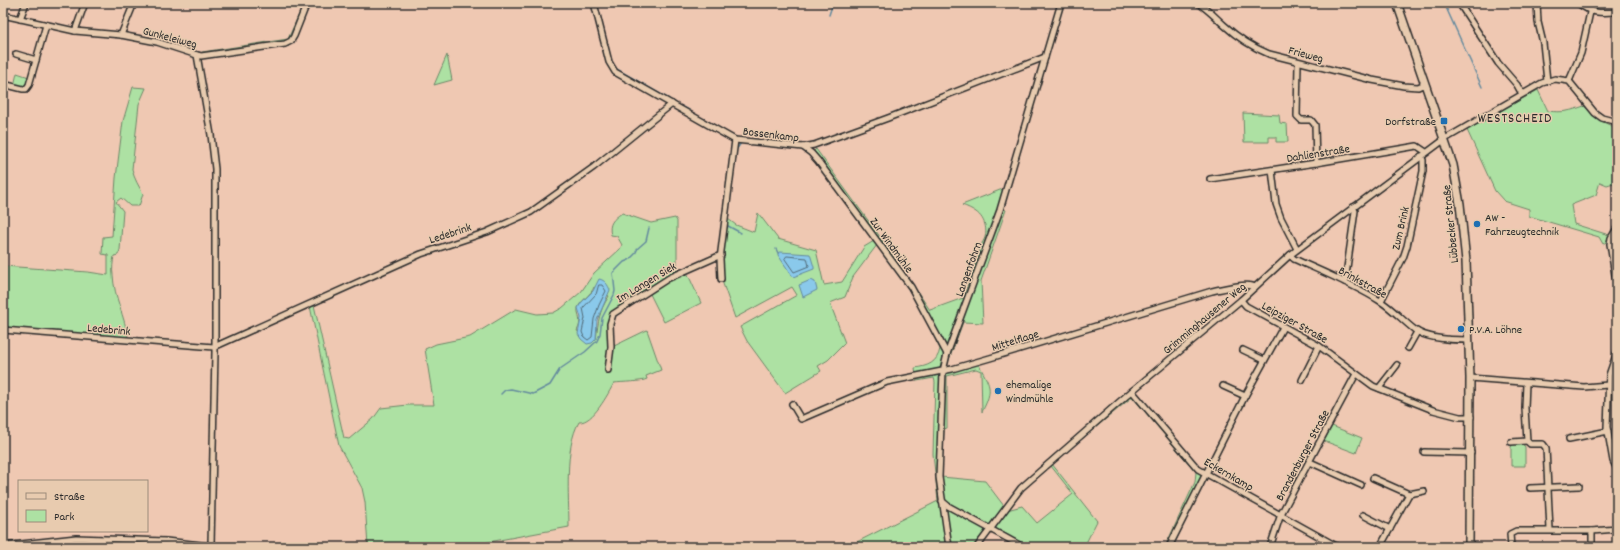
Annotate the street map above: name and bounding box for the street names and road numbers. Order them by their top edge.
street label: Gunkeleiweg [141,23,199,54]
street label: Frieweg [1286,43,1325,68]
street label: Bossenkamp [742,124,800,147]
street label: Dahlienstraße [1285,141,1351,168]
street label: Lübbecker Straße [1439,184,1464,264]
street label: Zum Brink [1388,205,1415,252]
street label: Zur Windmühle [865,215,917,277]
street label: Ledebrink [427,220,474,249]
street label: Langenfohrn [952,239,987,299]
street label: Im Langen Siek [614,259,680,308]
street label: Brinkstraße [1335,263,1390,304]
street label: Grimminghausener Weg [1160,279,1250,359]
street label: Leipziger Straße [1258,298,1330,348]
street label: Ledebrink [87,320,131,341]
street label: Mittelflage [990,326,1041,357]
street label: Brandenburger Straße [1272,407,1335,504]
street label: Eckernkamp [1200,454,1256,496]

